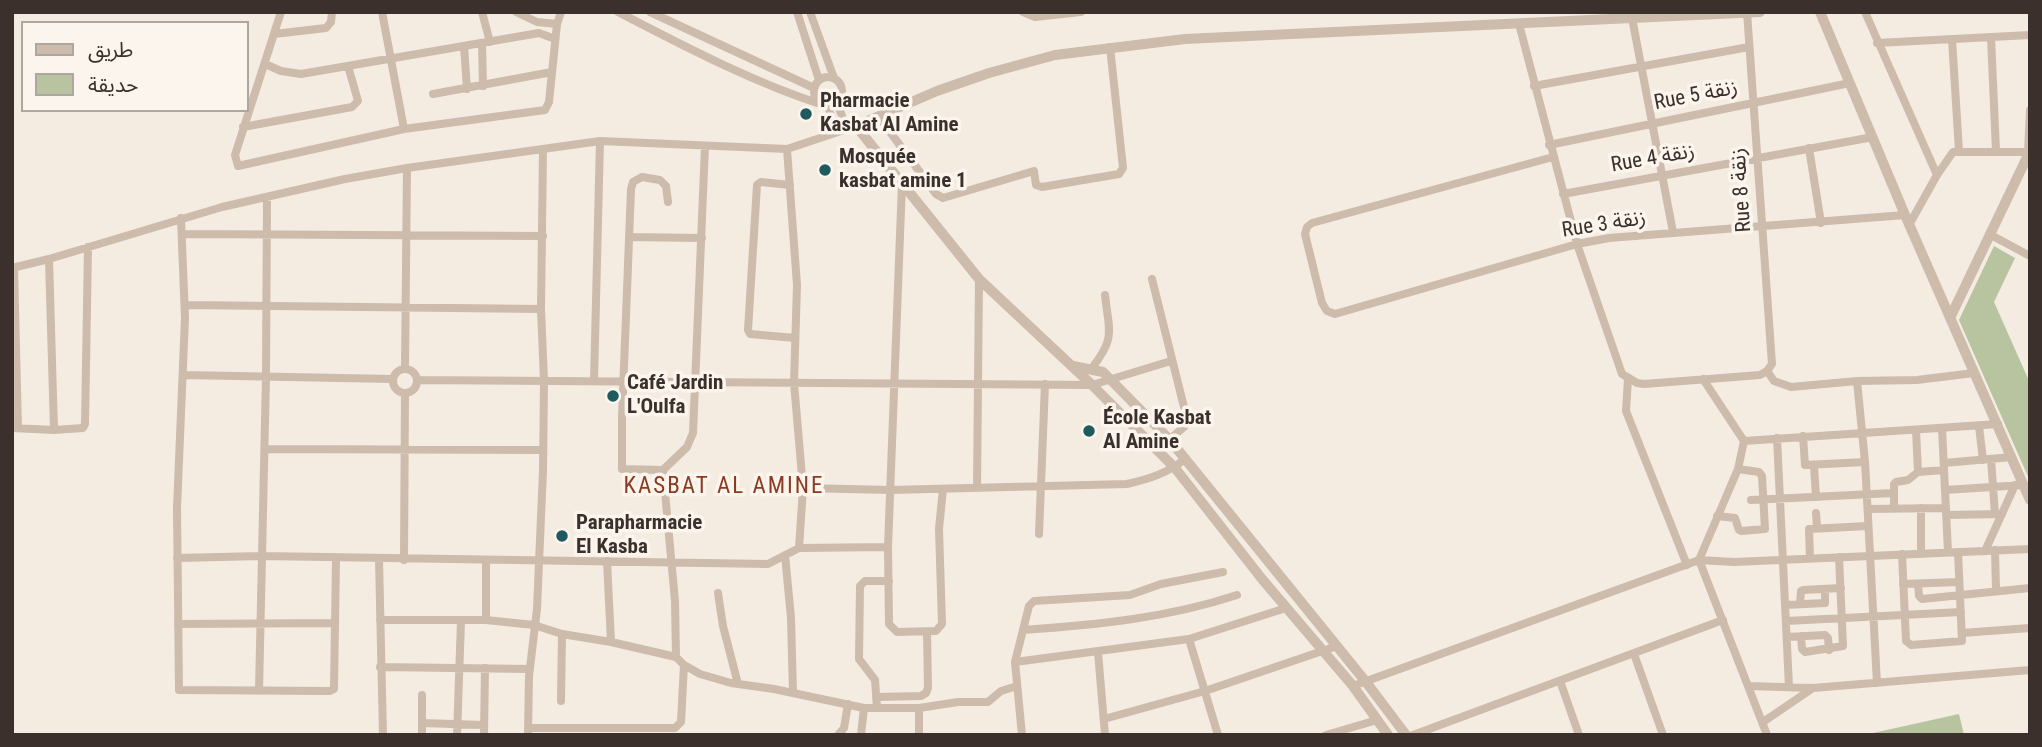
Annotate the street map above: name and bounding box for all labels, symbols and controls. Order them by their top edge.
legend [21,21,248,112]
text: طريق [88,38,133,62]
text: حديقة [88,73,138,97]
street label: Rue 5 زنقة [1652,76,1740,116]
place label: Pharmacie Kasbat Al Amine [820,89,959,139]
marker: Pharmacie Kasbat Al Amine [798,106,814,122]
street label: Rue 4 زنقة [1609,139,1697,179]
place label: Mosquée kasbat amine 1 [839,145,967,195]
street label: Rue 8 زنقة [1726,147,1758,233]
marker: Mosquée kasbat amine 1 [817,162,833,178]
street label: Rue 3 زنقة [1560,206,1648,244]
place label: Café Jardin L'Oulfa [627,371,723,421]
marker: Café Jardin L'Oulfa [605,388,621,404]
place label: École Kasbat Al Amine [1103,406,1211,456]
marker: École Kasbat Al Amine [1081,423,1097,439]
district label: KASBAT AL AMINE [625,473,823,501]
place label: Parapharmacie El Kasba [576,511,702,561]
marker: Parapharmacie El Kasba [554,528,570,544]

